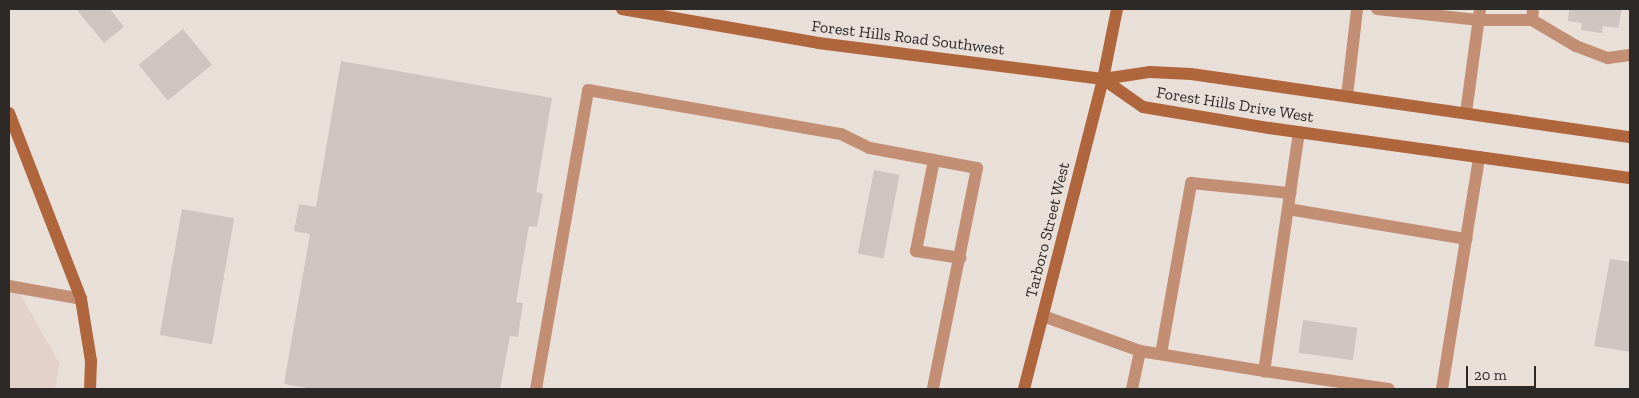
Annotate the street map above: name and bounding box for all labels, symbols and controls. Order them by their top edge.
street label: Forest Hills Road Southwest [810,17,1006,59]
street label: Forest Hills Drive West [1155,83,1315,127]
street label: Tarboro Street West [1022,160,1074,300]
scale bar [1469,356,1539,388]
text: 20 m [1474,366,1507,384]

